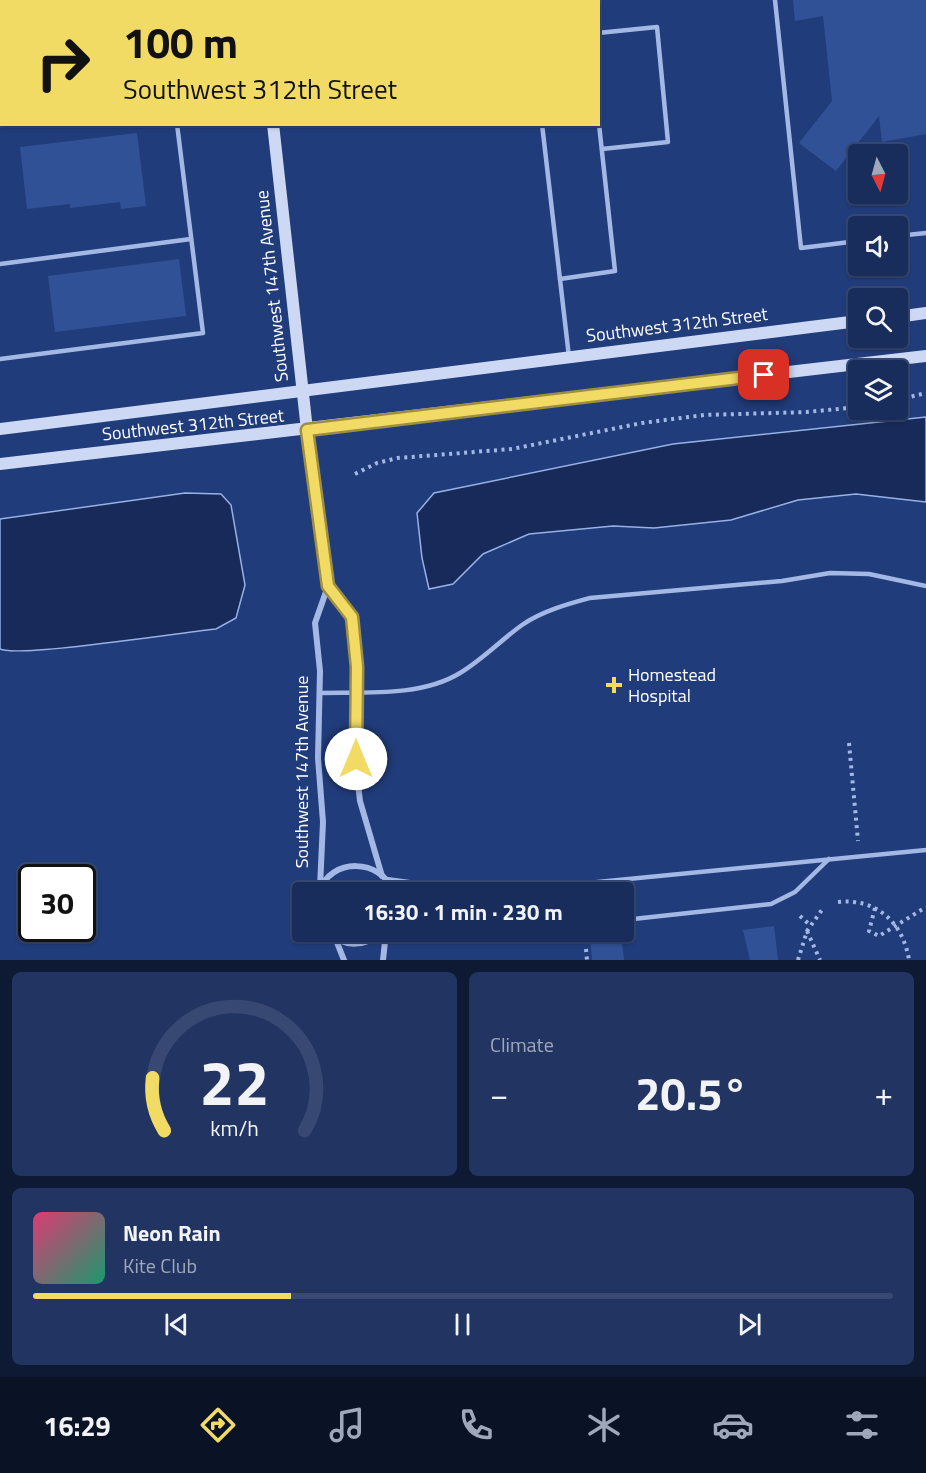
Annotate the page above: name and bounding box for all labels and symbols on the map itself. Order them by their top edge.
north arrow [848,144,908,204]
street label: Southwest 147th Avenue [248,189,295,383]
street label: Southwest 312th Street [585,300,770,349]
pin [738,349,789,400]
street label: Southwest 312th Street [101,401,286,447]
place label: Homestead Hospital [628,661,716,709]
street label: Southwest 147th Avenue [288,676,315,868]
marker: Homestead Hospital [605,676,623,694]
position arrow [324,727,388,791]
speed limit sign: 30 [18,864,96,942]

